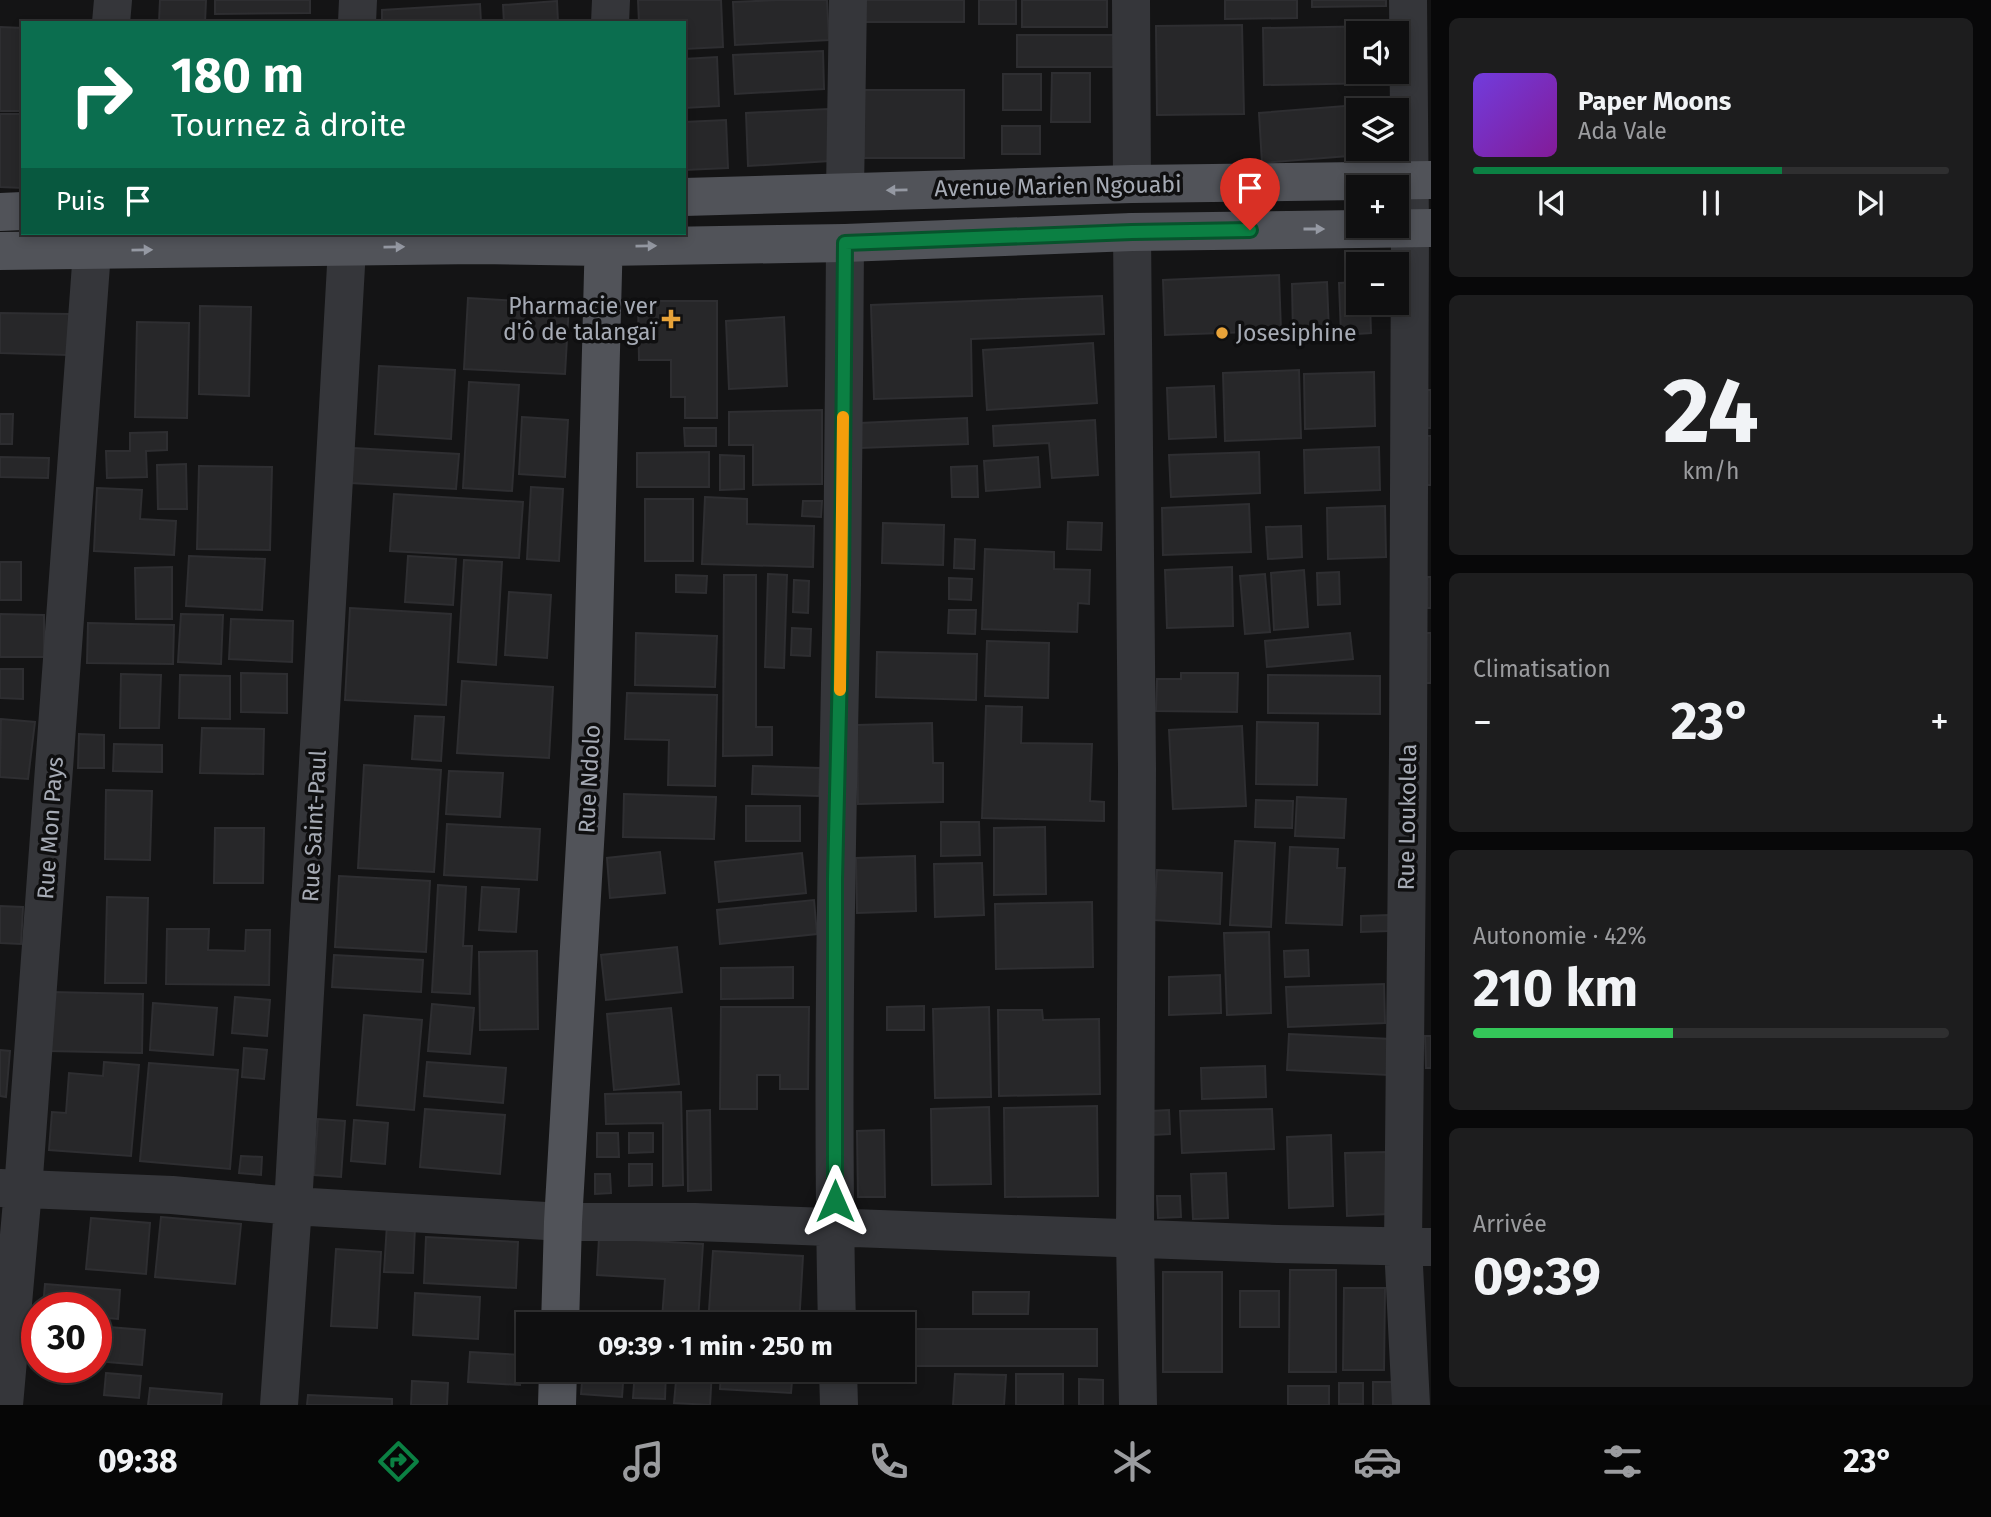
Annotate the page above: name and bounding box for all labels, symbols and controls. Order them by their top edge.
map controls [1346,21,1409,315]
button: sound [1346,21,1409,84]
text: 180 m [171,46,304,105]
icon: right [56,49,147,140]
text: Paper Moons [1578,86,1731,117]
button: layers [1346,98,1409,161]
text: Tournez à droite [171,106,407,144]
text: Ada Vale [1578,117,1667,145]
pin [1220,158,1280,230]
icon: arrive [1231,169,1269,207]
street label: Avenue Marien Ngouabi [934,170,1182,202]
button: + [1346,175,1409,238]
icon: arrive [119,182,157,220]
one-way arrow [886,184,908,196]
icon: previous [1533,184,1571,222]
icon: pause [1692,184,1730,222]
icon: next [1851,184,1889,222]
text: Puis [56,186,105,217]
one-way arrow [1303,224,1325,235]
one-way arrow [635,240,657,252]
one-way arrow [383,241,405,253]
one-way arrow [131,244,153,256]
button: − [1346,252,1409,315]
place label: Pharmacie ver d'ô de talangaï [503,292,658,346]
marker: Pharmacie ver d'ô de talangaï [663,311,679,327]
place label: Josesiphine [1236,319,1357,347]
marker: Josesiphine [1214,325,1230,341]
text: 24 [1663,357,1759,466]
text: km/h [1683,457,1739,485]
text: Climatisation [1473,655,1611,683]
text: 23° [1671,690,1751,753]
text: − [1473,699,1492,745]
text: + [1930,699,1949,745]
street label: Rue Ndolo [572,724,606,834]
street label: Rue Loukolela [1392,743,1422,891]
street label: Rue Saint-Paul [296,749,332,903]
street label: Rue Mon Pays [31,756,69,900]
text: Autonomie · 42% [1473,922,1646,950]
text: 210 km [1473,957,1638,1020]
position arrow [798,1164,872,1238]
text: Arrivée [1473,1210,1547,1238]
text: 09:39 [1473,1245,1601,1308]
speed limit sign: 30 [21,1292,112,1383]
text: 09:39 · 1 min · 250 m [598,1331,833,1362]
icon: directions [374,1437,423,1486]
icon: music [619,1437,668,1486]
icon: phone [864,1437,913,1486]
icon: climate [1108,1437,1157,1486]
icon: car [1353,1437,1402,1486]
icon: filters [1598,1437,1647,1486]
text: 09:38 [98,1442,178,1480]
text: 23° [1843,1442,1893,1480]

